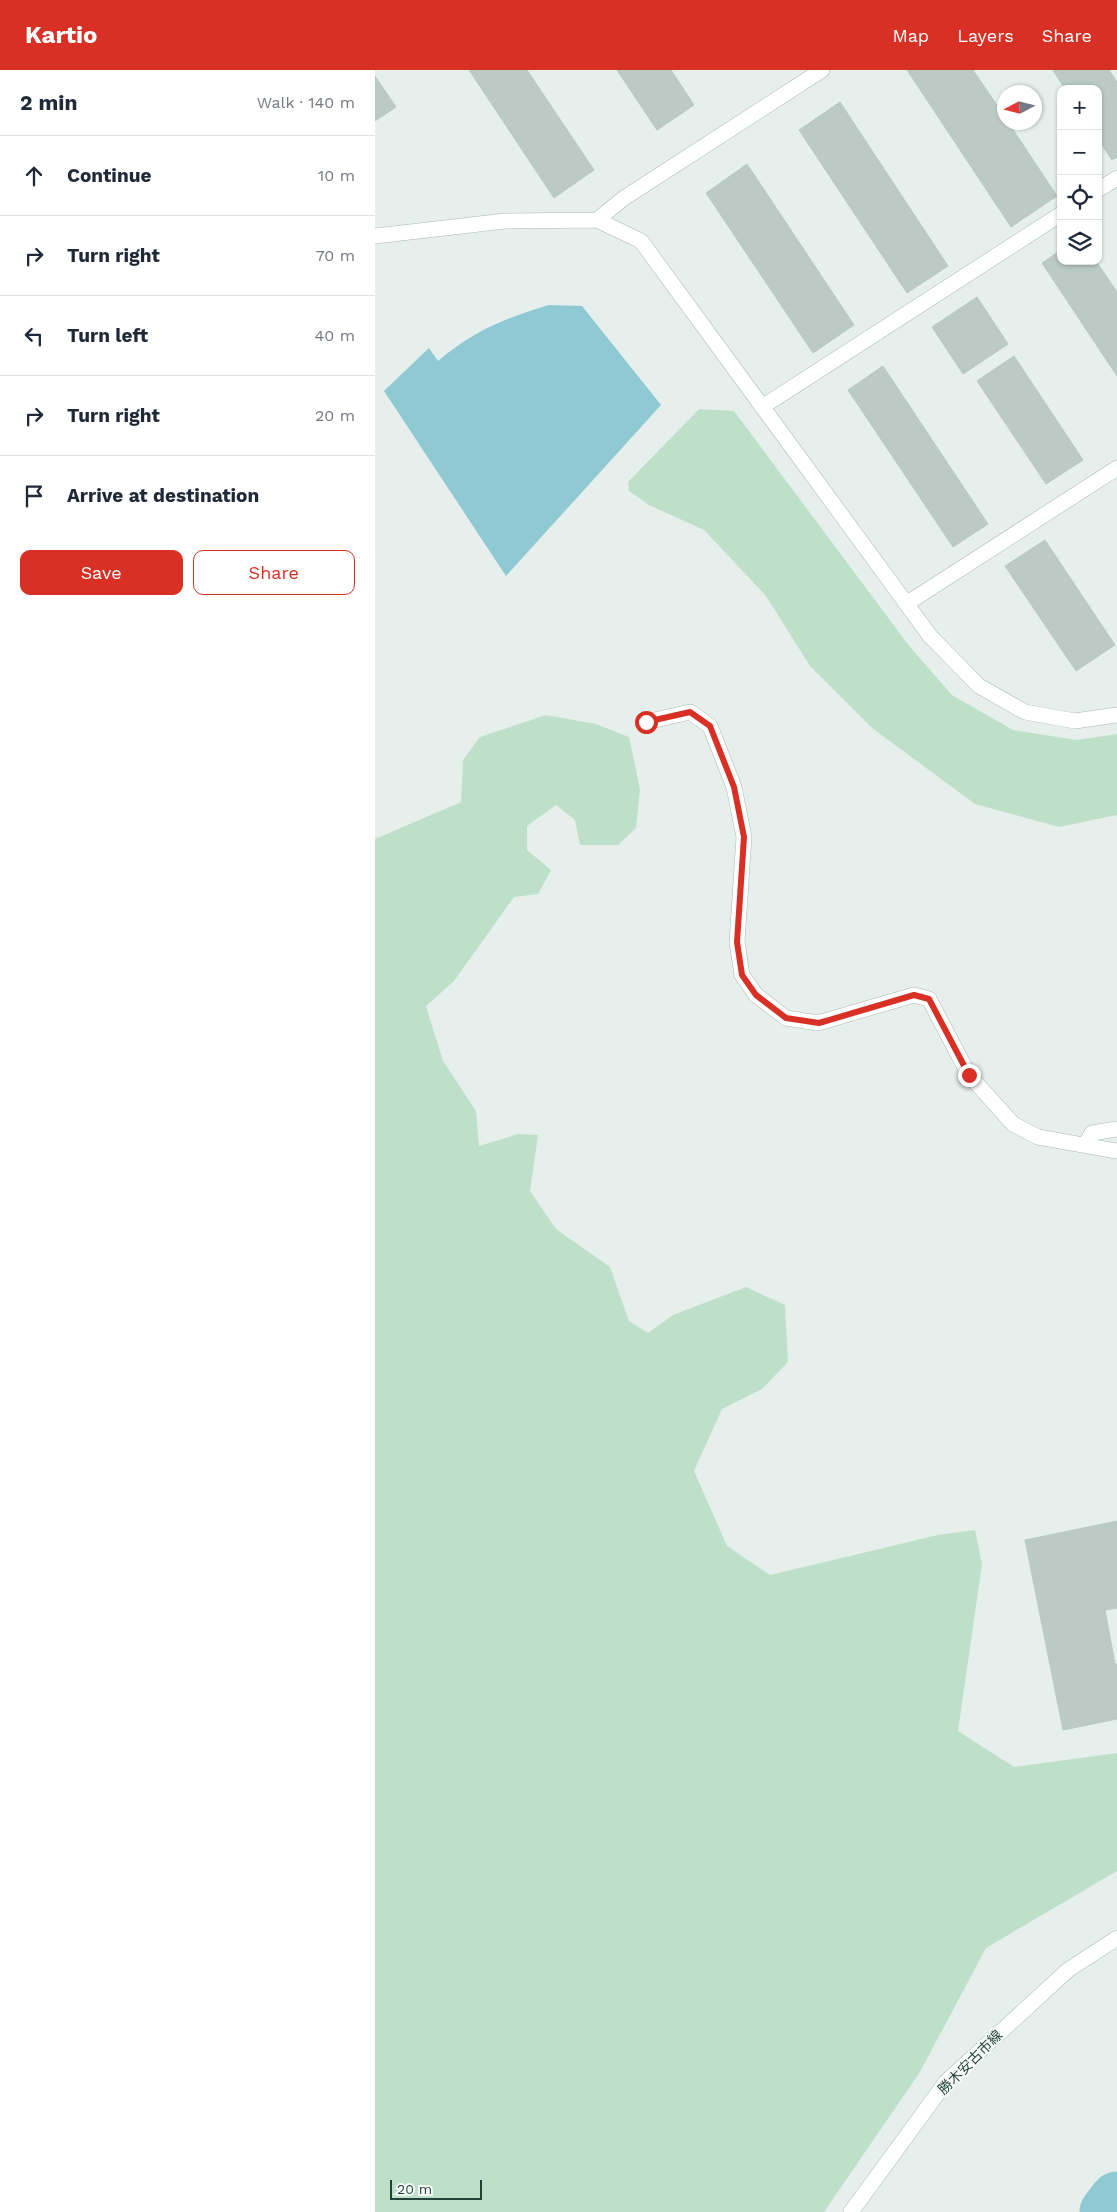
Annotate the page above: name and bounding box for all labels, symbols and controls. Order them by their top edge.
text: Kartio [25,21,97,49]
text: Map [892,25,929,46]
text: Layers [957,25,1014,46]
text: Share [1042,25,1092,46]
north arrow [997,85,1042,130]
map controls [1057,85,1102,265]
button: + [1057,85,1102,130]
text: 2 min [20,90,77,115]
text: Walk · 140 m [257,93,355,112]
button: − [1057,130,1102,175]
icon: ahead [20,162,48,190]
text: Continue [67,164,151,187]
text: 10 m [318,166,355,185]
button: locate [1057,175,1102,220]
button: layers [1057,220,1102,265]
icon: right [20,242,48,270]
text: Turn right [67,244,160,267]
text: 70 m [316,246,355,265]
icon: left [20,322,48,350]
text: Turn left [67,324,148,347]
text: 40 m [315,326,355,345]
icon: right [20,402,48,430]
text: Turn right [67,404,160,427]
text: 20 m [315,406,355,425]
icon: arrive [20,482,48,510]
text: Arrive at destination [67,484,259,507]
button: Save [20,550,183,595]
button: Share [193,550,355,595]
route start [635,711,658,734]
route end [958,1064,981,1087]
street label: 勝木安古市線 [935,2027,1005,2097]
scale bar [390,2177,483,2200]
text: 20 m [397,2181,432,2197]

